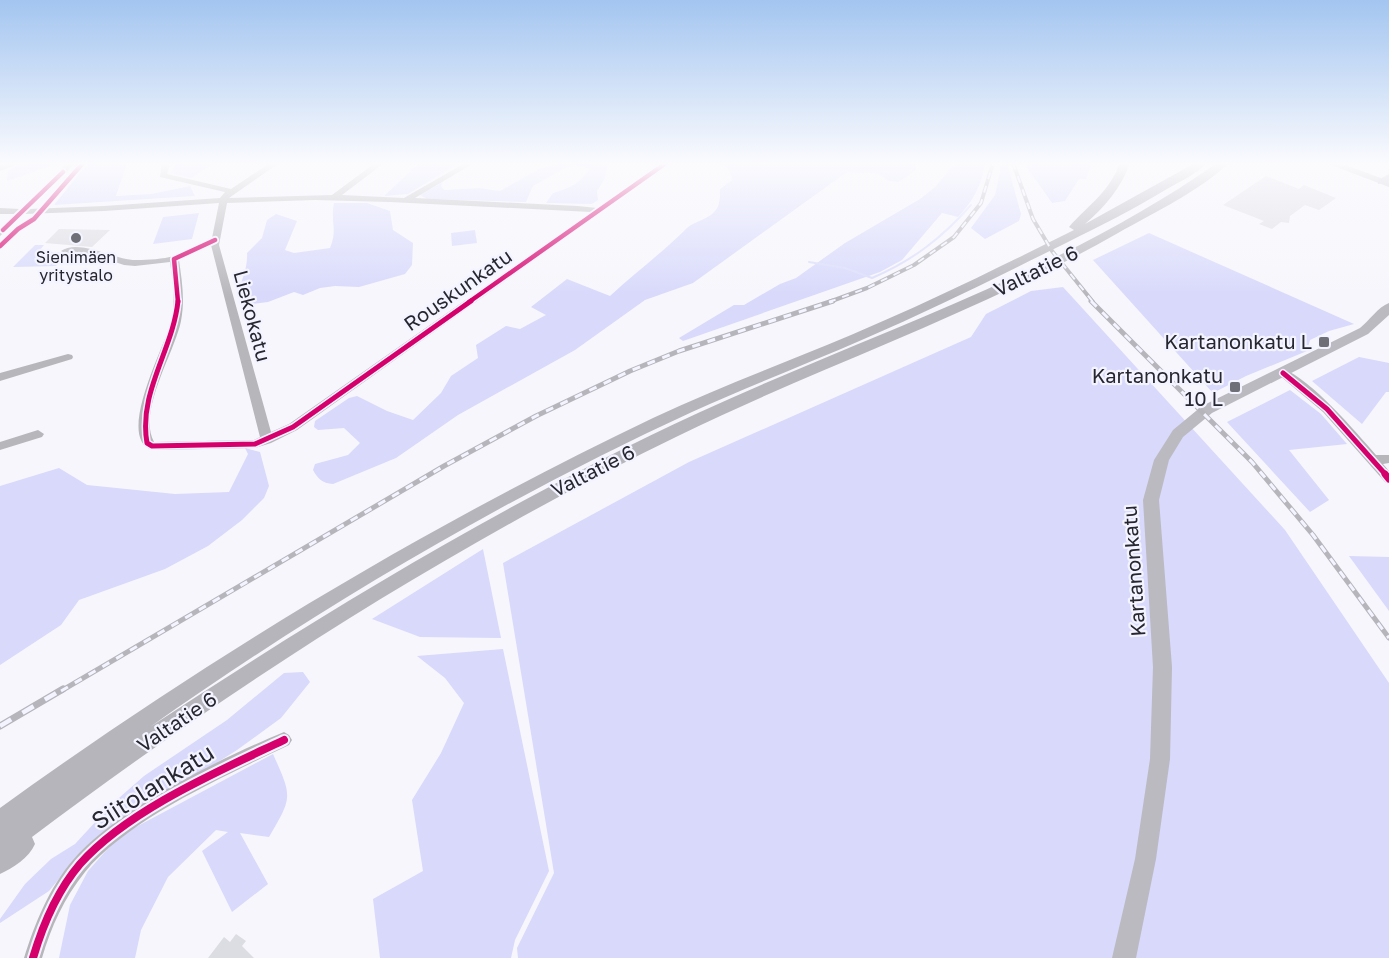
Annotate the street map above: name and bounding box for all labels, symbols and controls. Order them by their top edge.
marker: Sienimäen yritystalo [69,231,83,245]
street label: Valtatie 6 [990,239,1082,301]
street label: Rouskunkatu [399,243,516,335]
place label: Sienimäen yritystalo [36,247,116,285]
street label: Liekokatu [229,267,277,364]
place label: Kartanonkatu L [1164,329,1312,353]
marker: Kartanonkatu L [1317,335,1331,349]
place label: Kartanonkatu 10 L [1092,363,1223,410]
marker: Kartanonkatu 10 L [1228,380,1242,394]
street label: Valtatie 6 [547,439,638,501]
street label: Kartanonkatu [1116,505,1150,637]
street label: Valtatie 6 [132,686,221,756]
street label: Siitolankatu [86,737,219,835]

